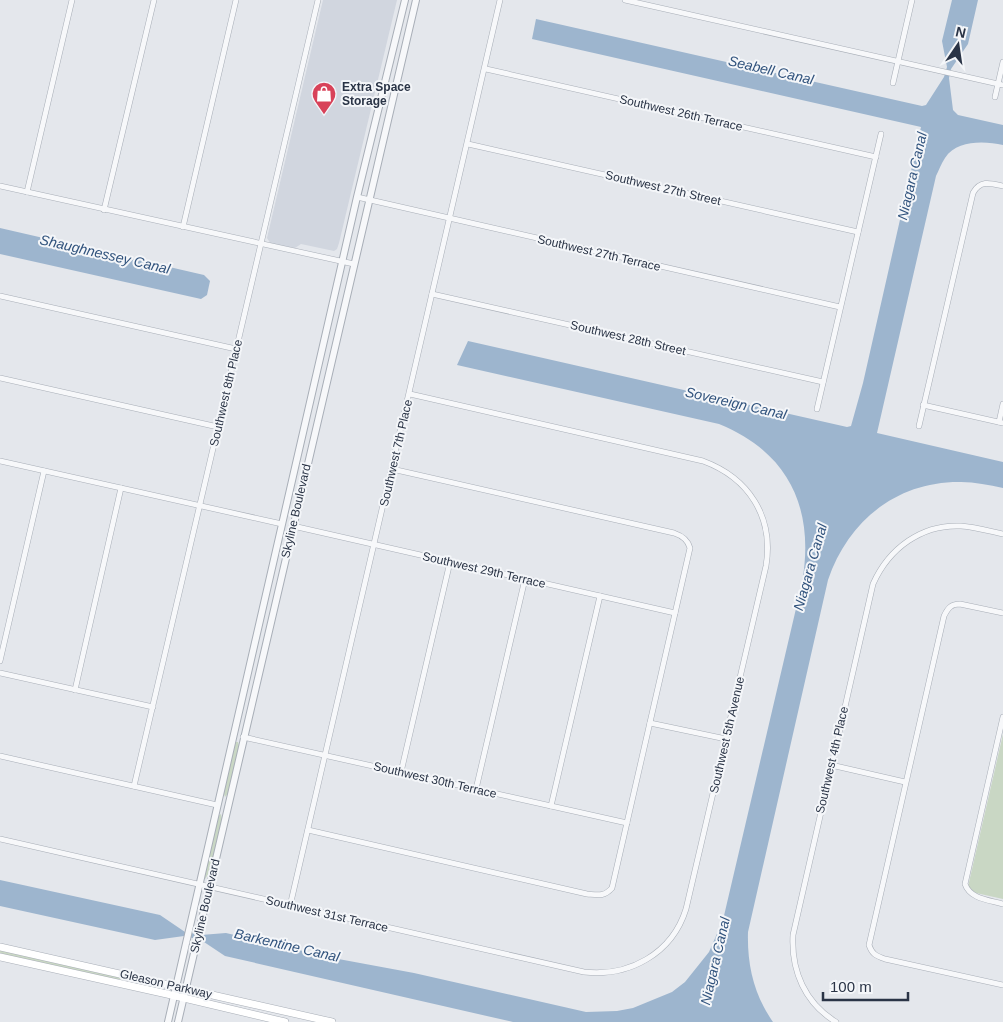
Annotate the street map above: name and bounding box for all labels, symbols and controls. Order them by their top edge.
north arrow [933,20,983,70]
text: N [954,23,968,41]
water label: Seabell Canal [727,52,816,88]
place label: Extra Space Storage [342,80,411,108]
shop icon: Extra Space Storage [311,81,337,115]
street label: Southwest 26th Terrace [618,92,744,134]
water label: Niagara Canal [894,130,930,221]
street label: Southwest 27th Street [604,168,723,208]
water label: Shaughnessey Canal [38,231,173,277]
street label: Southwest 27th Terrace [536,232,662,274]
street label: Southwest 28th Street [569,318,688,358]
street label: Southwest 8th Place [207,338,245,448]
water label: Sovereign Canal [684,384,789,423]
street label: Southwest 7th Place [377,398,415,508]
street label: Skyline Boulevard [278,463,314,559]
water label: Niagara Canal [790,521,830,612]
street label: Southwest 29th Terrace [421,549,547,591]
street label: Southwest 5th Avenue [707,675,747,795]
street label: Southwest 4th Place [813,705,851,815]
street label: Southwest 30th Terrace [372,759,498,801]
street label: Skyline Boulevard [187,858,223,954]
street label: Southwest 31st Terrace [264,893,390,935]
water label: Niagara Canal [697,915,733,1006]
water label: Barkentine Canal [233,925,342,965]
street label: Gleason Parkway [119,967,213,1001]
scale bar [823,970,908,1002]
text: 100 m [830,978,872,995]

